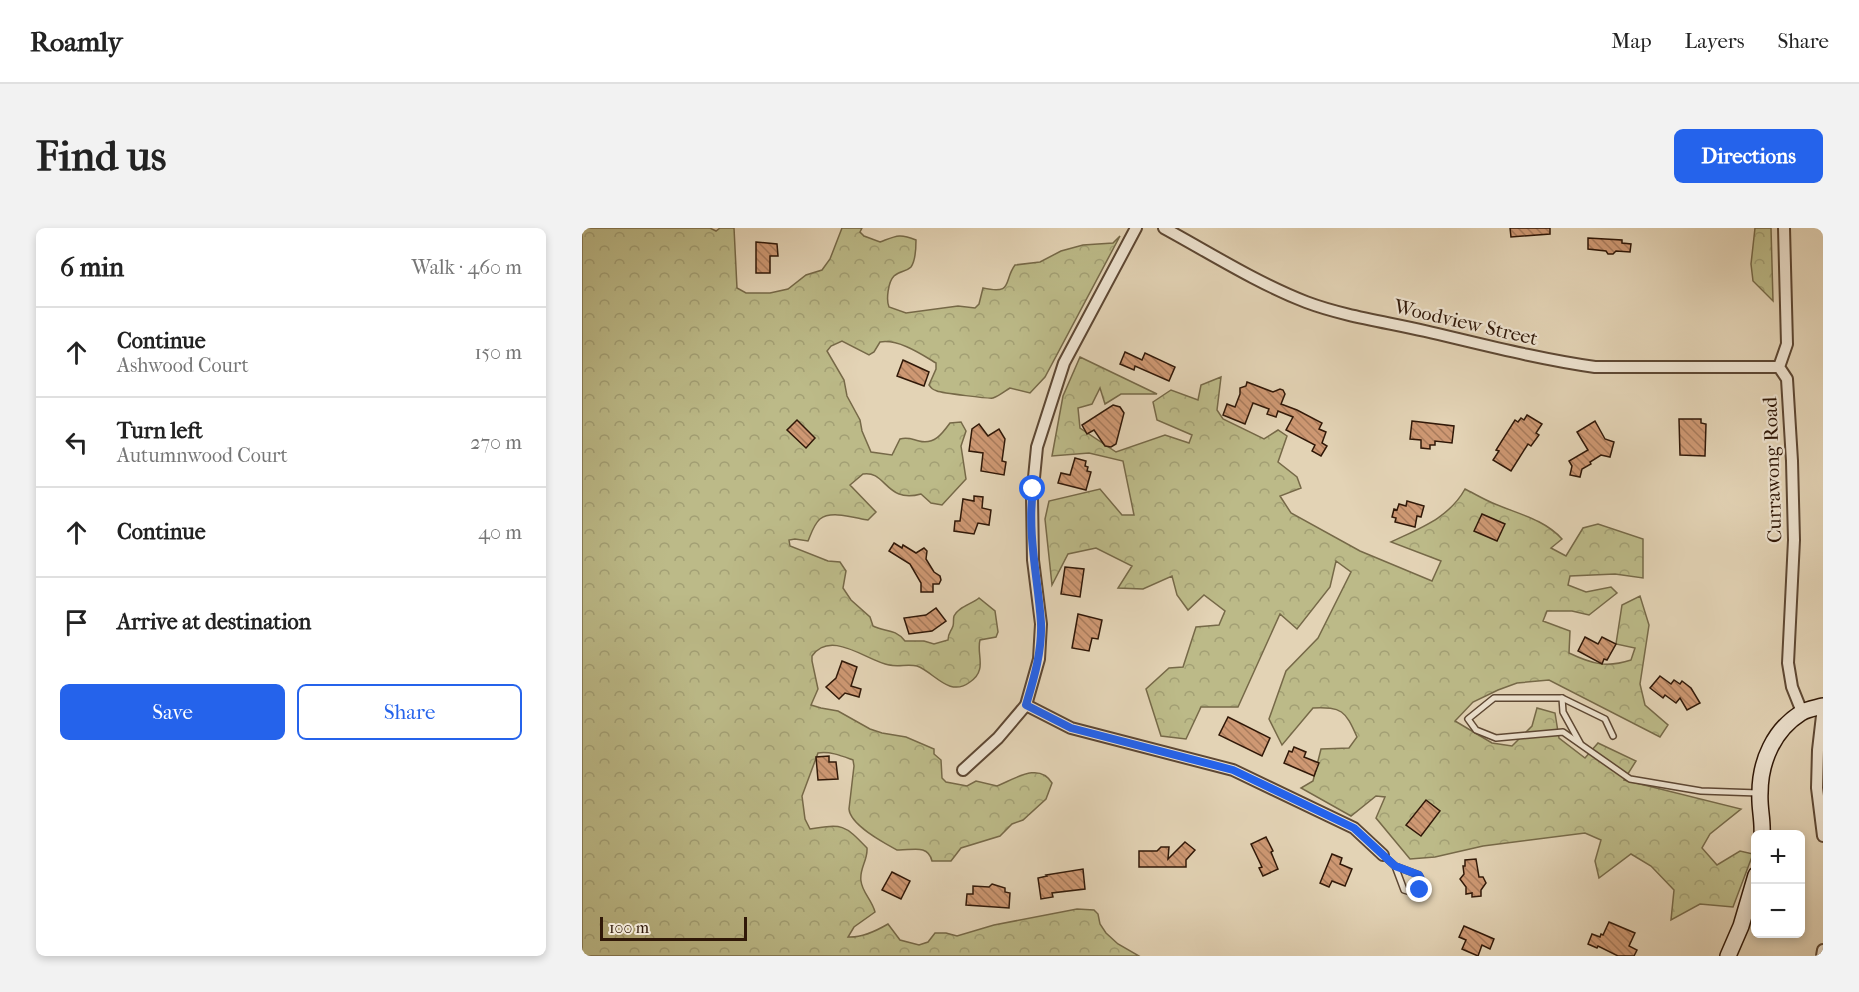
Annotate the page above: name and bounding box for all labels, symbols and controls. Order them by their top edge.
text: Roamly [30,25,122,58]
text: Map [1611,29,1652,53]
text: Layers [1685,29,1744,53]
text: Share [1777,29,1829,53]
button: Directions [1674,129,1823,183]
text: Find us [36,132,166,181]
text: 6 min [60,252,124,283]
text: Walk · 460 m [411,256,522,279]
street label: Woodview Street [1391,295,1540,350]
text: Continue [117,328,206,354]
icon: ahead [60,336,93,369]
text: 150 m [474,341,522,364]
text: Ashwood Court [117,354,249,377]
street label: Currawong Road [1758,395,1787,543]
text: Turn left [117,418,203,444]
icon: left [60,426,93,459]
text: 270 m [470,431,522,454]
text: Autumnwood Court [117,444,288,467]
route start [1019,475,1045,501]
icon: ahead [60,516,93,549]
text: Continue [117,519,206,545]
text: 40 m [478,521,522,544]
icon: arrive [60,606,93,639]
text: Arrive at destination [117,609,311,635]
button: Save [60,684,285,740]
button: Share [297,684,522,740]
map controls [1751,830,1805,938]
button: + [1751,830,1805,884]
route end [1406,876,1432,902]
button: − [1751,884,1805,938]
scale bar [600,914,747,942]
text: 100 m [609,918,649,937]

